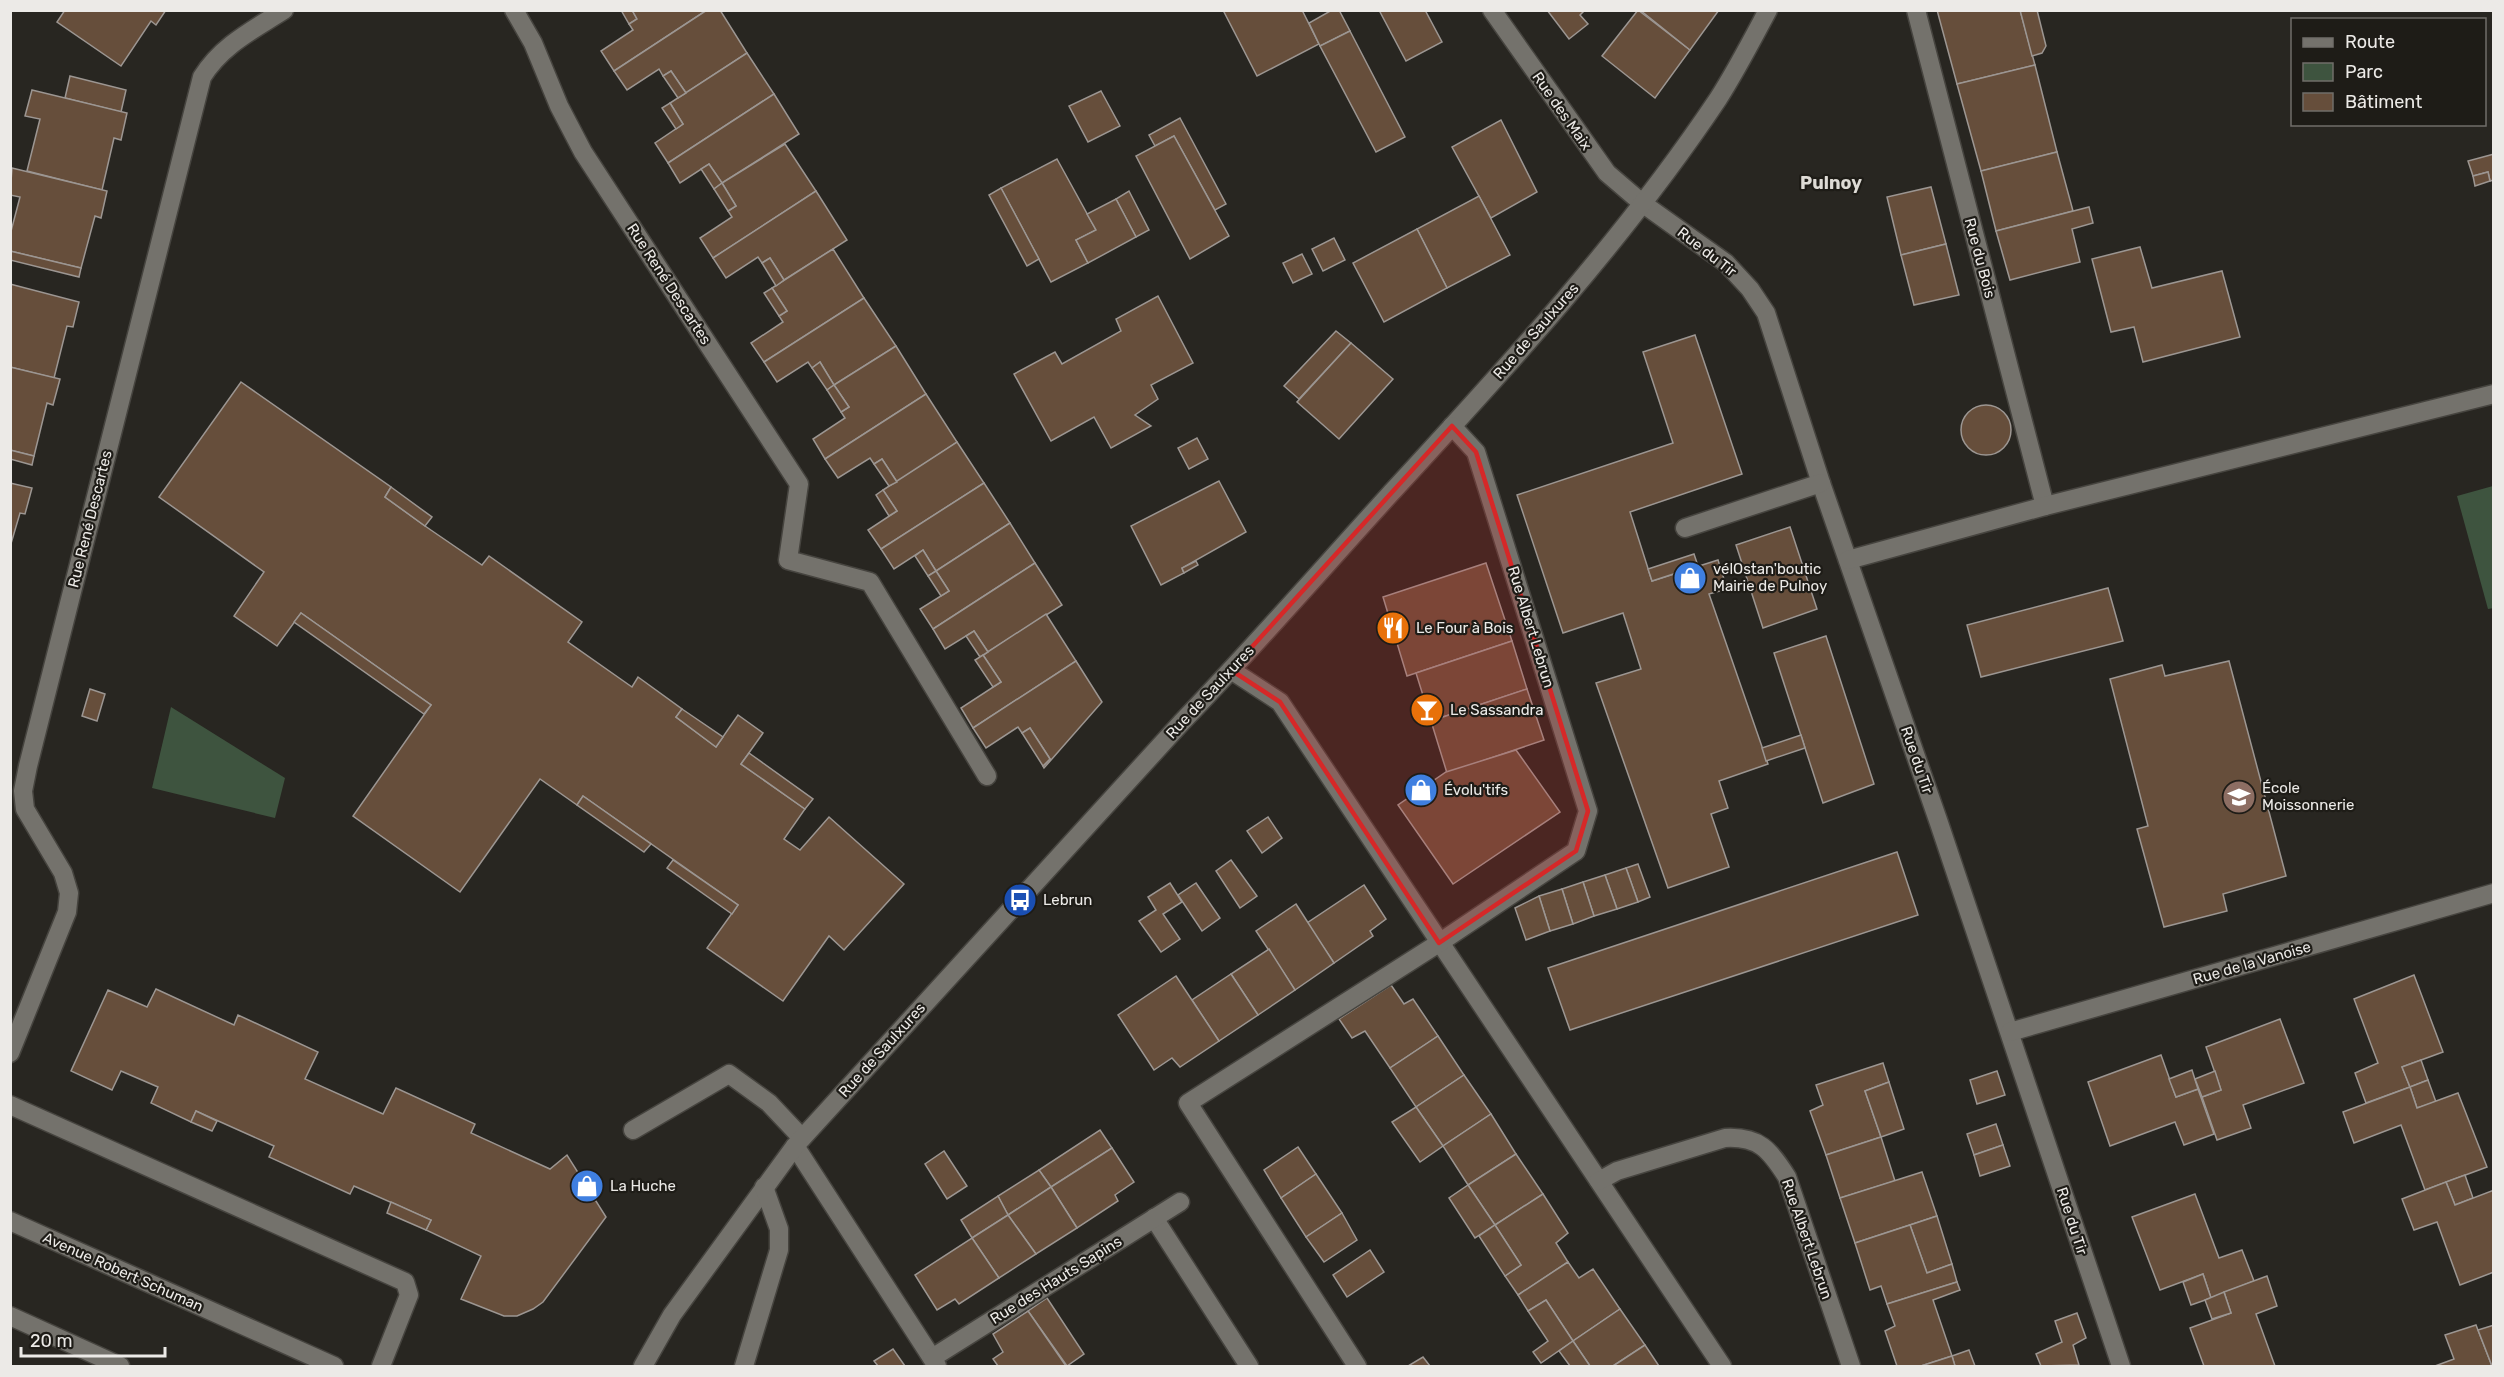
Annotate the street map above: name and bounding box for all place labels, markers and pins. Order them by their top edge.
shop icon: vélOstan'boutic Mairie de Pulnoy [1672,560,1708,596]
place label: vélOstan'boutic Mairie de Pulnoy [1713,560,1827,595]
restaurant icon: Le Four à Bois [1375,610,1411,646]
place label: Le Four à Bois [1416,619,1514,637]
bar icon: Le Sassandra [1409,692,1445,728]
place label: Le Sassandra [1450,701,1543,719]
shop icon: Évolu'tifs [1403,772,1439,808]
school or university icon: École Moissonnerie [2221,779,2257,815]
place label: École Moissonnerie [2262,779,2354,814]
place label: Évolu'tifs [1444,781,1509,799]
bus stop icon: Lebrun [1002,882,1038,918]
place label: Lebrun [1043,891,1092,909]
shop icon: La Huche [569,1168,605,1204]
place label: La Huche [610,1177,676,1195]

